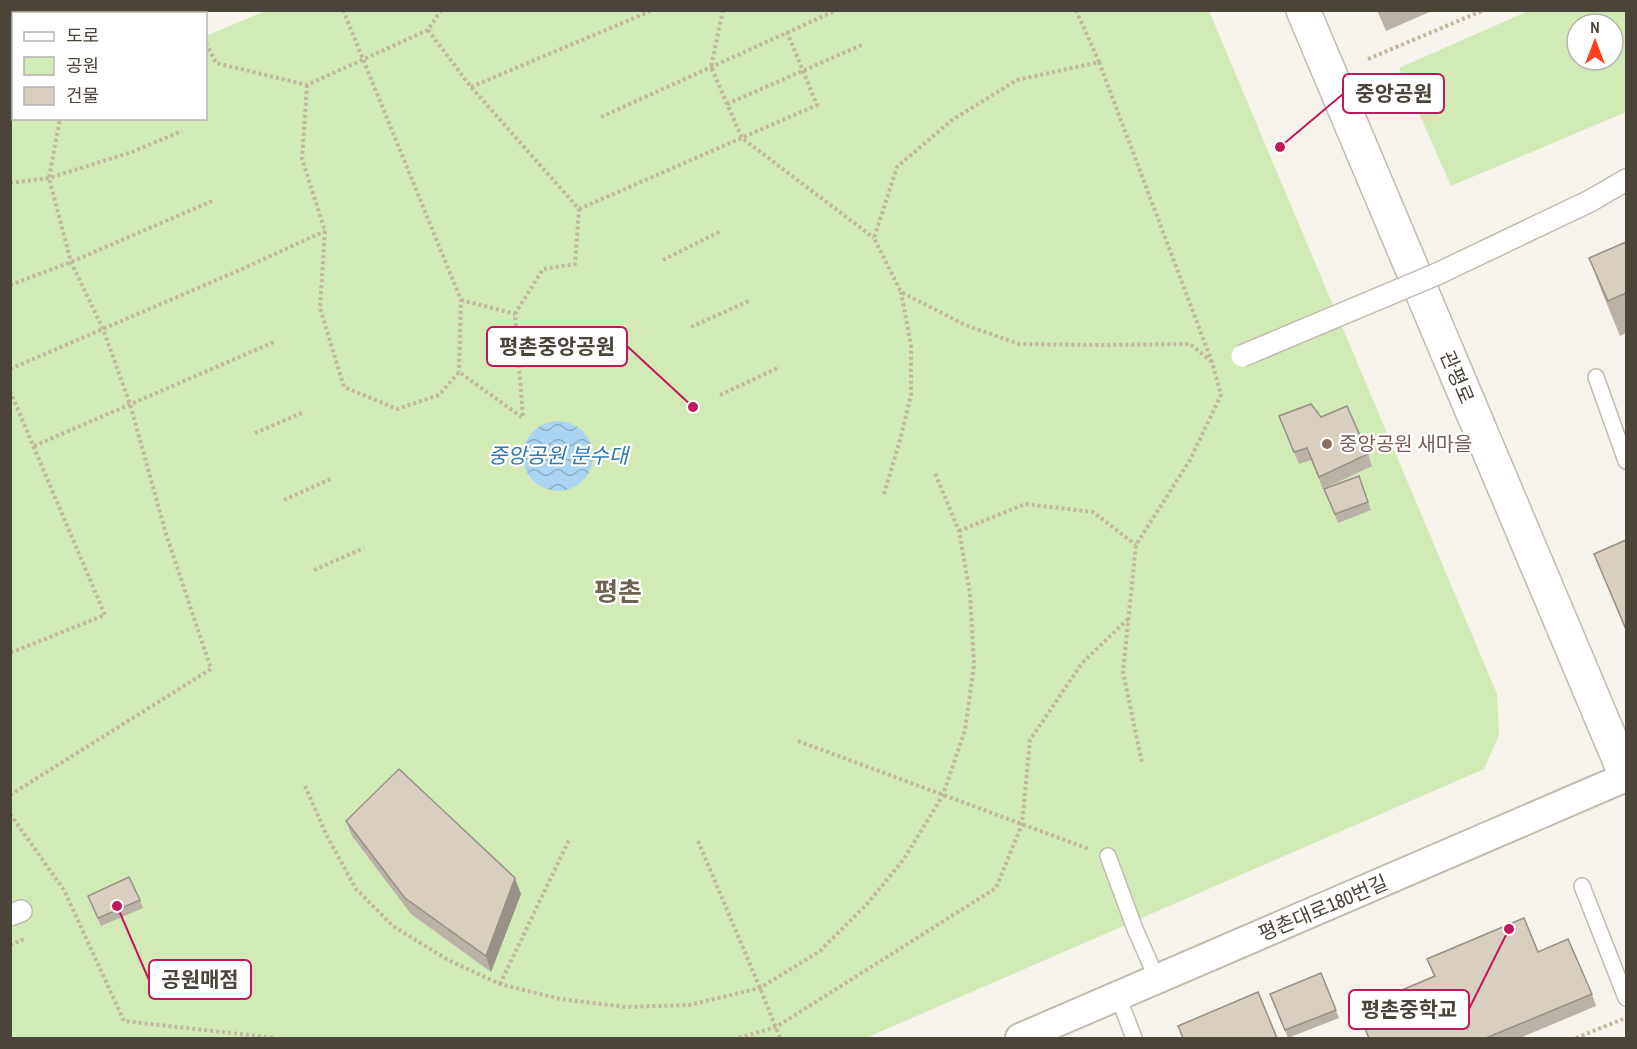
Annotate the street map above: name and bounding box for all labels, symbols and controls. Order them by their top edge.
legend [12,12,207,120]
north arrow [1565,12,1625,72]
text: N [1590,16,1600,38]
text: 도로 [66,23,99,48]
text: 공원 [66,53,99,78]
callout: 중앙공원 [1343,74,1444,113]
text: 중앙공원 [1355,79,1433,108]
text: 건물 [66,83,99,108]
callout: 평촌중앙공원 [487,327,627,366]
text: 평촌중앙공원 [499,332,615,361]
street label: 관평로 [1434,346,1481,407]
place label: 중앙공원 새마을 [1339,430,1472,457]
marker: 중앙공원 새마을 [1320,437,1334,451]
water label: 중앙공원 분수대 [488,441,631,470]
district label: 평촌 [594,574,642,609]
street label: 평촌대로180번길 [1254,868,1391,947]
callout: 공원매점 [149,960,251,999]
text: 공원매점 [161,965,239,994]
callout: 평촌중학교 [1349,990,1469,1029]
text: 평촌중학교 [1361,995,1457,1024]

